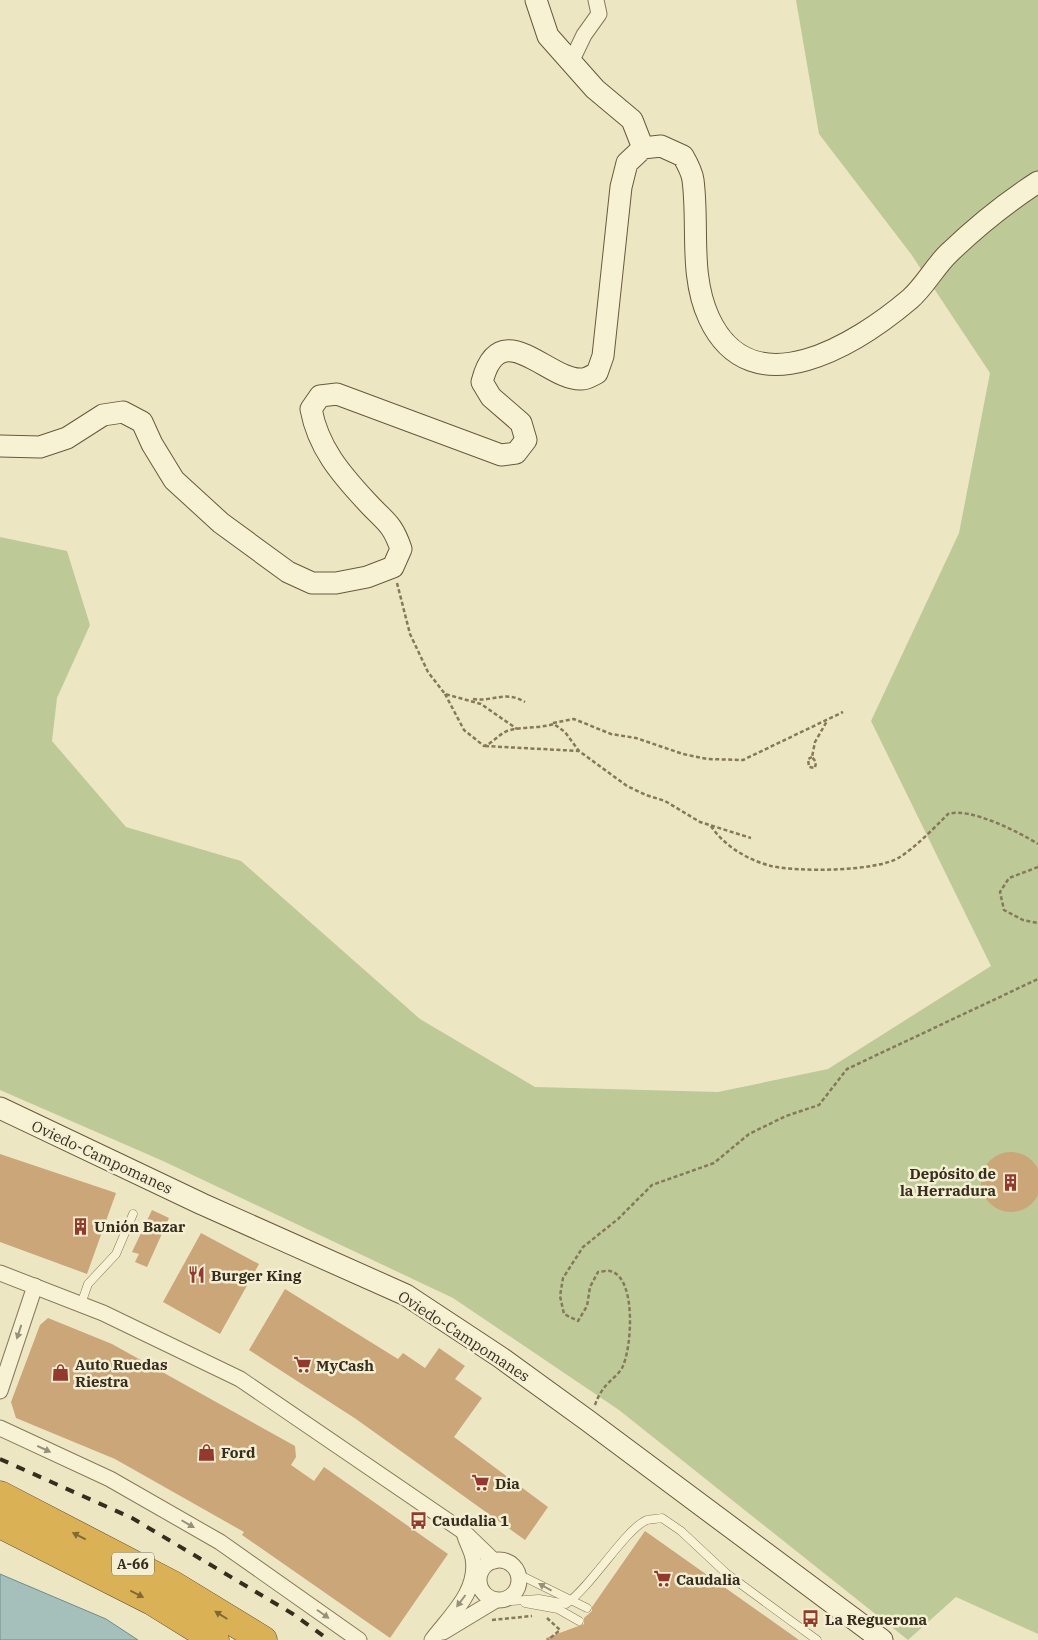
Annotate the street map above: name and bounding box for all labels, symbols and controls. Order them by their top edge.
street label: Oviedo-Campomanes [29,1116,175,1198]
place label: Depósito de la Herradura [900,1164,996,1200]
building icon: Depósito de la Herradura [1000,1172,1020,1192]
building icon: Unión Bazar [70,1216,90,1236]
place label: Unión Bazar [94,1217,186,1236]
restaurant icon: Burger King [187,1265,207,1285]
place label: Burger King [211,1266,302,1285]
street label: Oviedo-Campomanes [395,1286,533,1386]
one-way arrow [15,1325,23,1340]
place label: Auto Ruedas Riestra [75,1355,168,1391]
supermarket icon: MyCash [292,1355,312,1375]
place label: MyCash [316,1356,374,1375]
shop icon: Auto Ruedas Riestra [51,1363,71,1383]
shop icon: Ford [197,1442,217,1462]
place label: Ford [221,1443,256,1462]
one-way arrow [37,1445,51,1453]
supermarket icon: Dia [471,1473,491,1493]
place label: Dia [495,1474,520,1493]
bus stop icon: Caudalia 1 [408,1510,428,1530]
place label: Caudalia 1 [432,1511,509,1530]
one-way arrow [181,1520,196,1528]
one-way arrow [72,1532,86,1540]
road number: A-66 [112,1552,154,1576]
supermarket icon: Caudalia [652,1569,672,1589]
place label: Caudalia [676,1570,741,1589]
one-way arrow [537,1583,552,1591]
one-way arrow [130,1590,144,1598]
one-way arrow [456,1594,467,1607]
one-way arrow [316,1609,330,1619]
bus stop icon: La Reguerona [801,1609,821,1629]
one-way arrow [215,1610,228,1619]
place label: La Reguerona [825,1610,928,1629]

